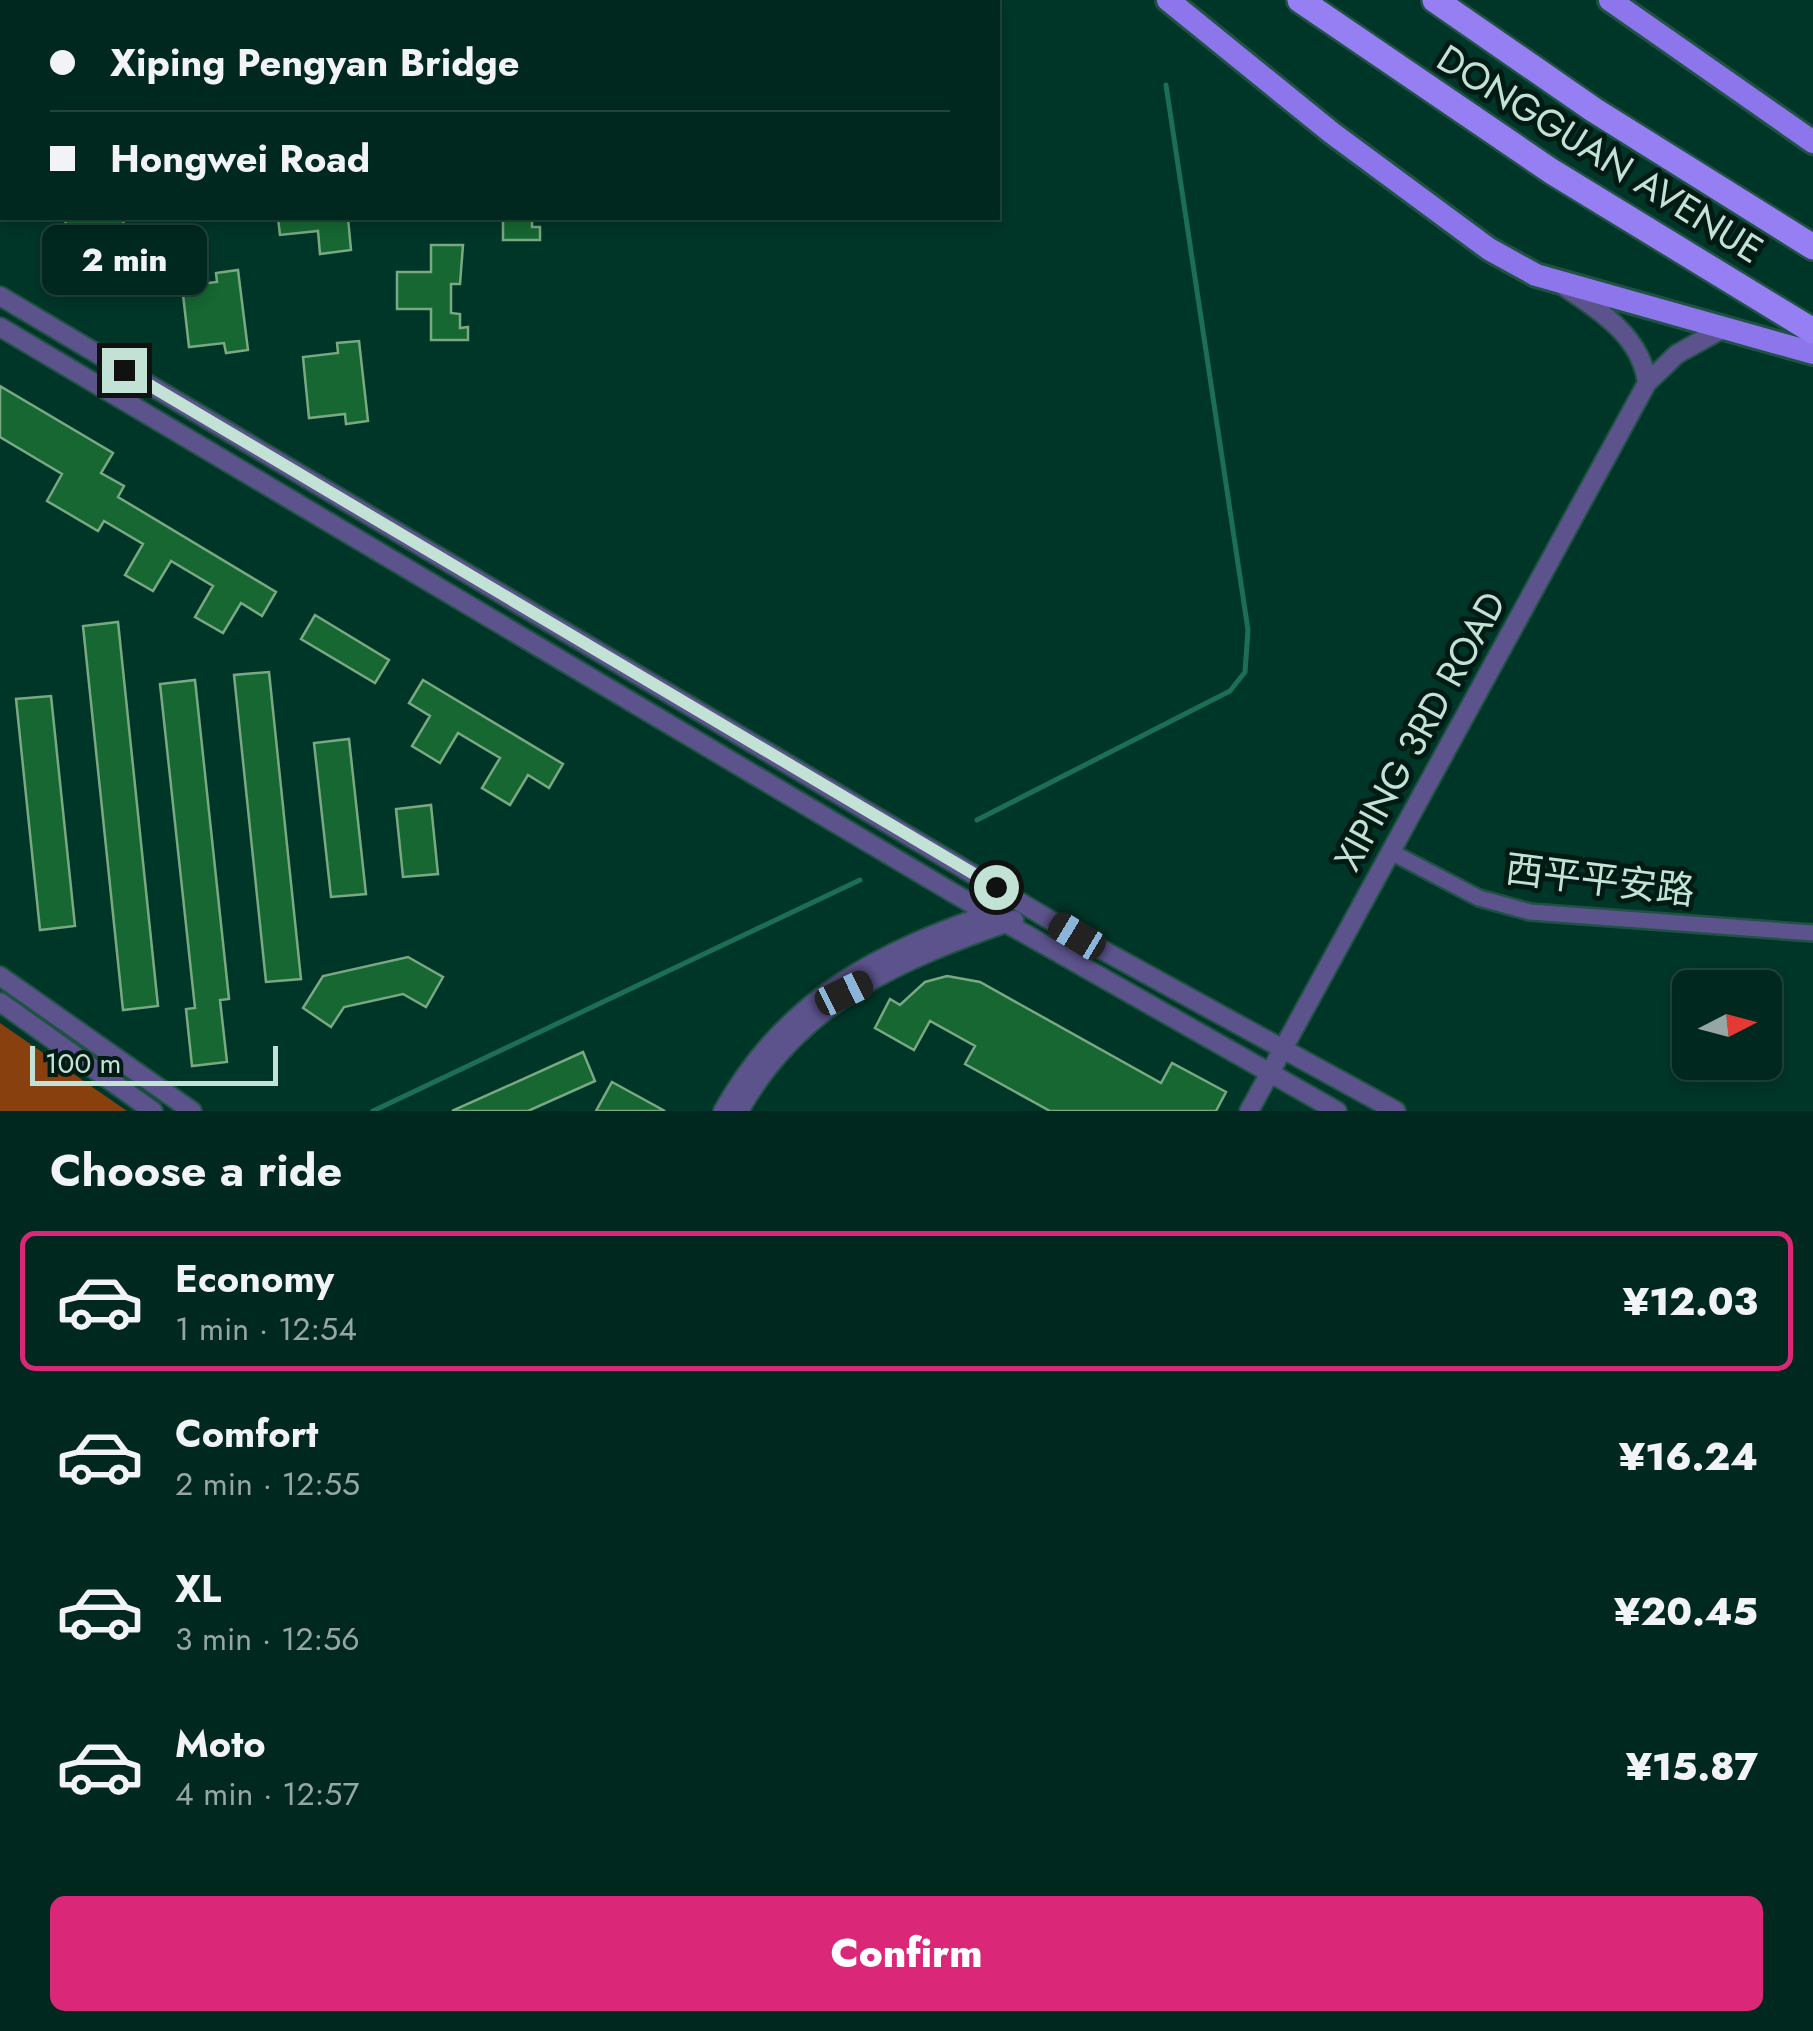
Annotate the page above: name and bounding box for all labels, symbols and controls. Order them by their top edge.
street label: DONGGUAN AVENUE [1427,31,1774,276]
text: Xiping Pengyan Bridge [110,35,520,90]
text: Hongwei Road [110,131,370,186]
callout: 2 min [42,225,206,295]
text: 2 min [82,237,167,283]
route end [102,348,147,393]
street label: XIPING 3RD ROAD [1320,581,1519,880]
street label: 西平平安路 [1502,841,1698,918]
route start [974,865,1019,910]
car [1044,908,1110,964]
car [810,966,878,1020]
north arrow [1672,970,1782,1080]
map controls [1672,970,1782,1080]
scale bar [30,1041,278,1086]
text: 100 m [45,1043,121,1084]
text: Choose a ride [50,1138,342,1203]
text: Economy [175,1251,334,1306]
icon: car [55,1256,145,1346]
text: ¥12.03 [1623,1274,1758,1329]
text: 1 min · 12:54 [175,1306,357,1352]
text: Comfort [175,1406,318,1461]
icon: car [55,1411,145,1501]
text: ¥16.24 [1619,1429,1758,1484]
text: 2 min · 12:55 [175,1461,360,1507]
text: XL [175,1561,221,1616]
icon: car [55,1566,145,1656]
text: ¥20.45 [1614,1584,1758,1639]
text: 3 min · 12:56 [175,1616,360,1662]
text: Moto [175,1716,266,1771]
icon: car [55,1721,145,1811]
text: ¥15.87 [1626,1739,1758,1794]
text: 4 min · 12:57 [175,1771,359,1817]
button: Confirm [50,1896,1763,2011]

